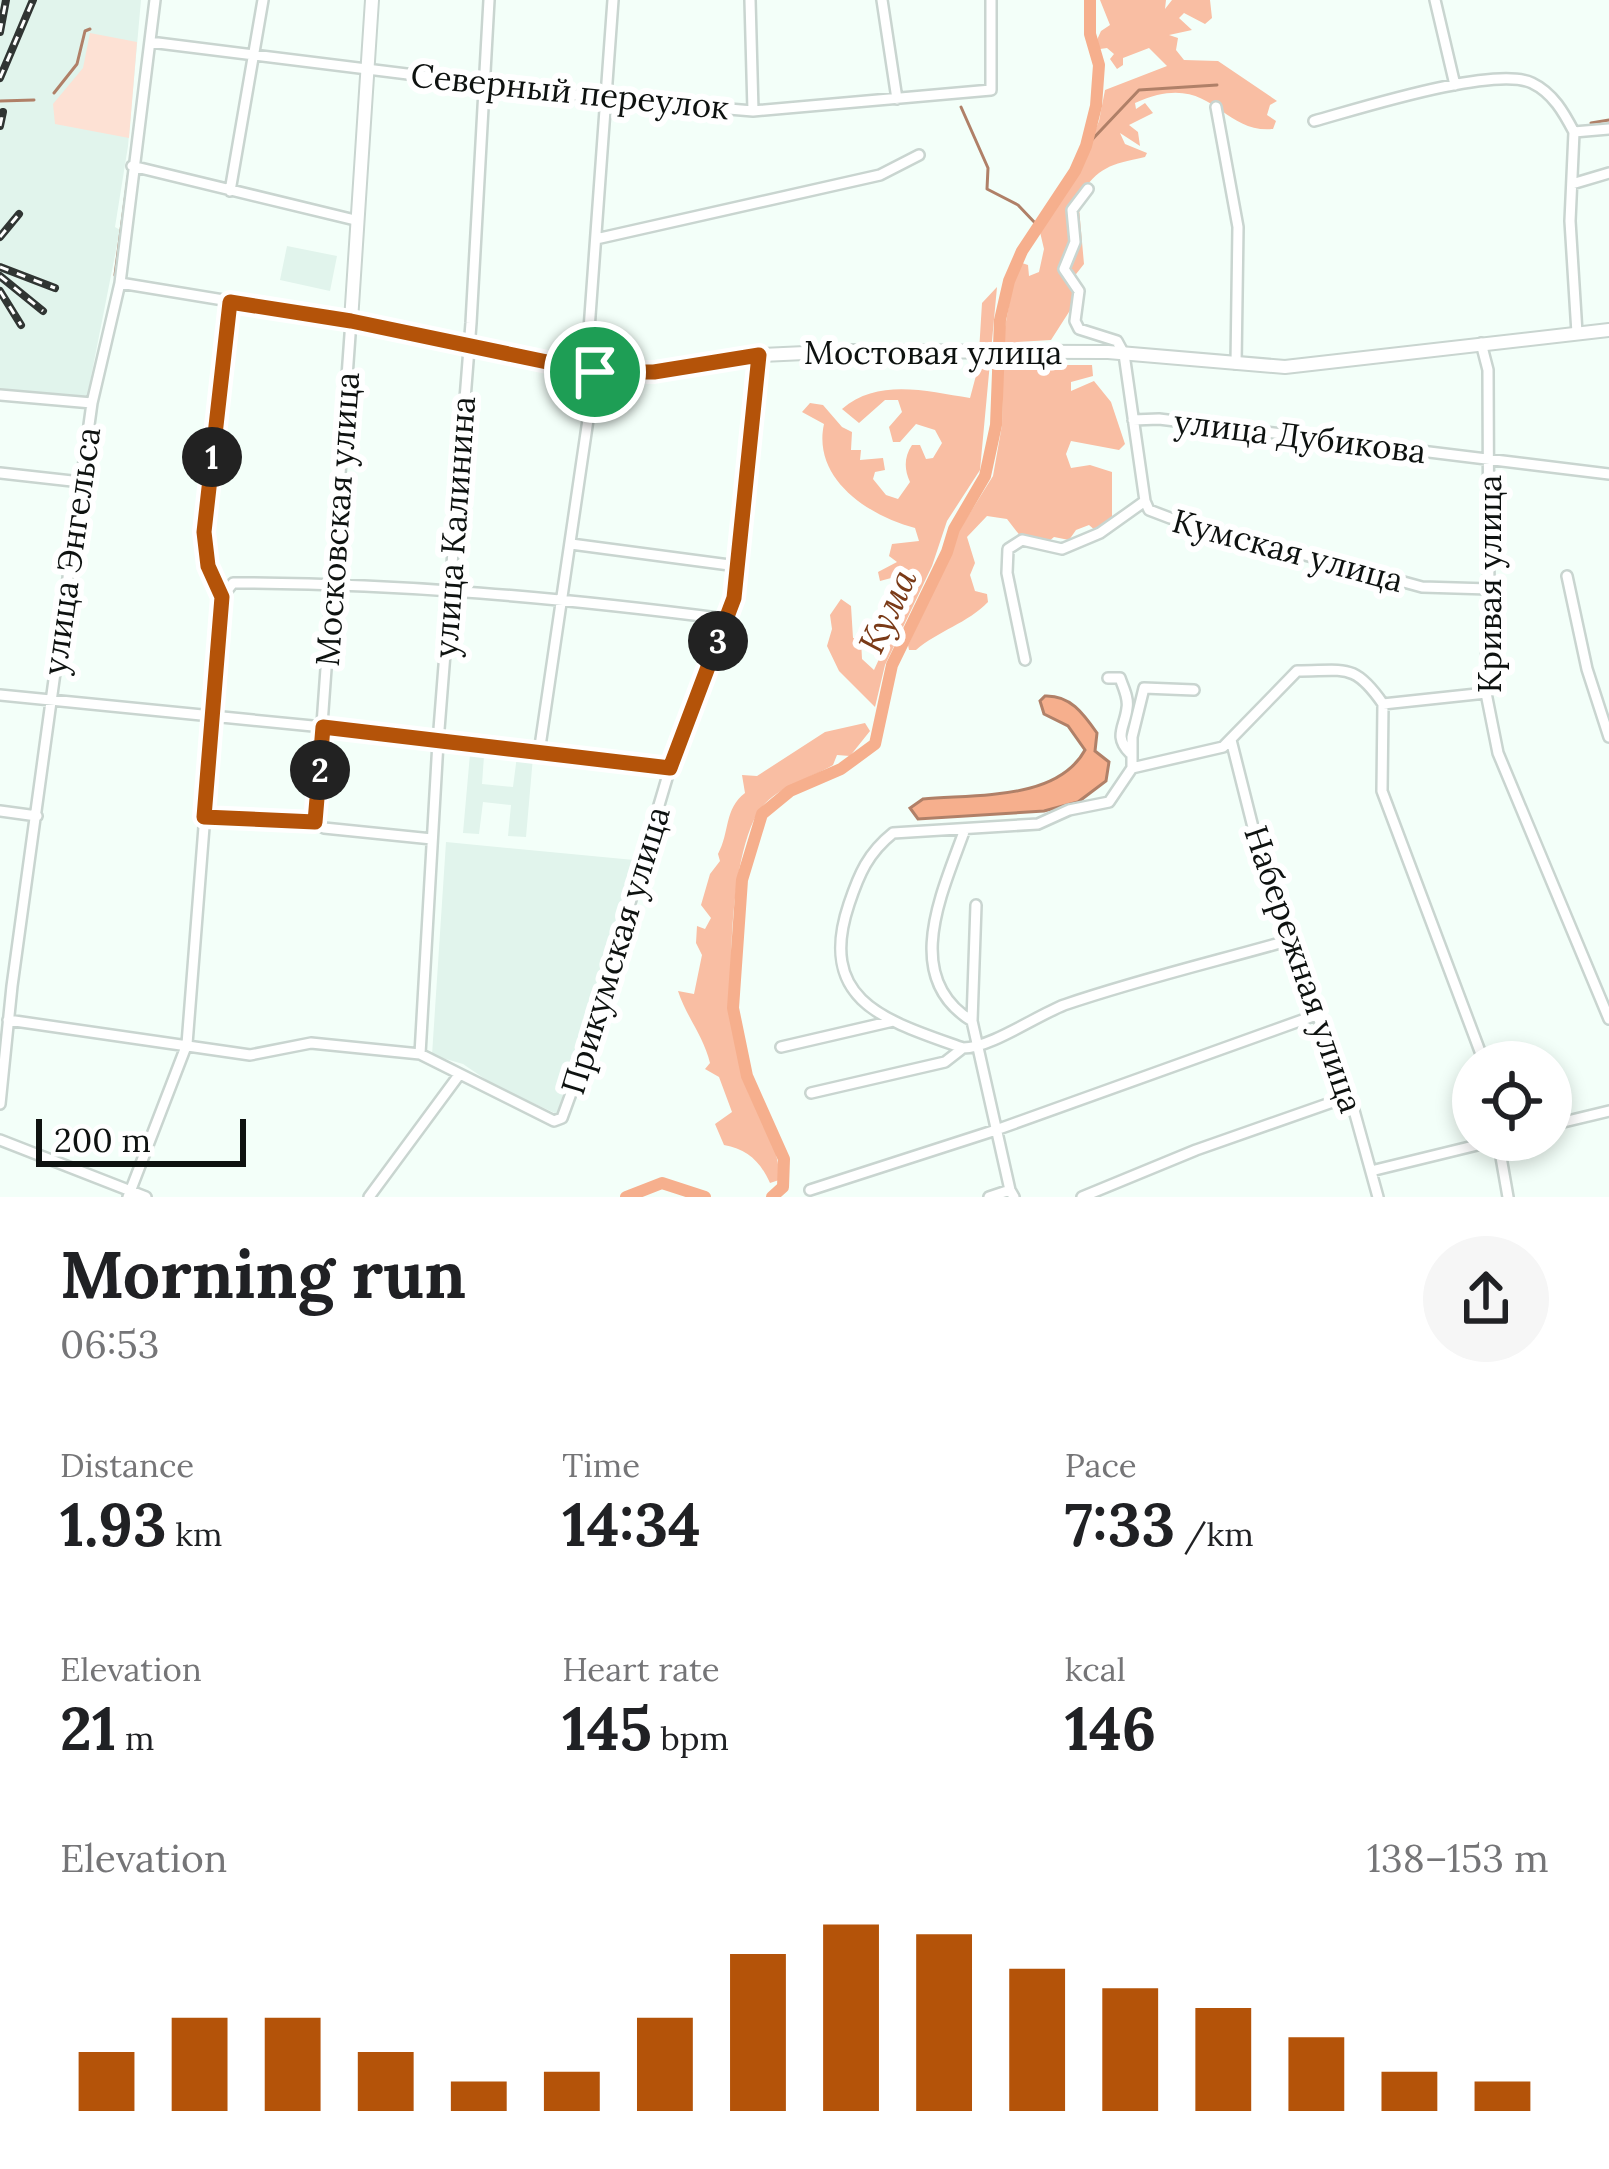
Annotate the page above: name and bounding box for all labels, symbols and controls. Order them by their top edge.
street label: Северный переулок [409,53,731,129]
pin [544,321,646,423]
street label: Мостовая улица [804,331,1062,373]
icon: arrive [562,339,628,405]
street label: Московская улица [306,370,368,668]
street label: улица Калинина [424,395,484,659]
street label: улица Дубикова [1172,400,1428,472]
street label: улица Энгельса [33,424,109,678]
pin: 1 [182,427,242,487]
text: 1 [205,436,219,478]
street label: Кривая улица [1468,475,1510,693]
street label: Кумская улица [1168,499,1408,601]
water label: Кума [848,561,927,661]
pin: 3 [688,611,748,671]
text: 3 [709,620,727,662]
pin: 2 [290,740,350,800]
text: 2 [311,749,329,791]
street label: Прикумская улица [551,801,679,1099]
street label: Набережная улица [1235,820,1373,1118]
map controls [1452,1041,1572,1161]
button: locate [1452,1041,1572,1161]
scale bar [36,1113,246,1166]
text: 200 m [54,1119,151,1161]
text: Morning run [60,1232,466,1316]
button: share [1423,1236,1549,1362]
text: 06:53 [60,1319,160,1369]
text: Distance [60,1444,194,1486]
text: Time [562,1444,640,1486]
text: Pace [1065,1444,1137,1486]
text: 1.93 [60,1486,167,1562]
text: 14:34 [562,1486,701,1562]
text: 7:33 [1065,1486,1175,1562]
text: km [167,1513,222,1555]
text: /km [1175,1513,1254,1555]
text: Elevation [60,1648,202,1690]
text: Heart rate [562,1648,720,1690]
text: kcal [1065,1648,1126,1690]
text: 21 [60,1690,116,1766]
text: 145 [562,1690,652,1766]
text: 146 [1065,1690,1156,1766]
text: m [116,1717,155,1759]
text: bpm [652,1717,729,1759]
text: Elevation [60,1833,228,1883]
text: 138–153 m [1367,1833,1549,1883]

